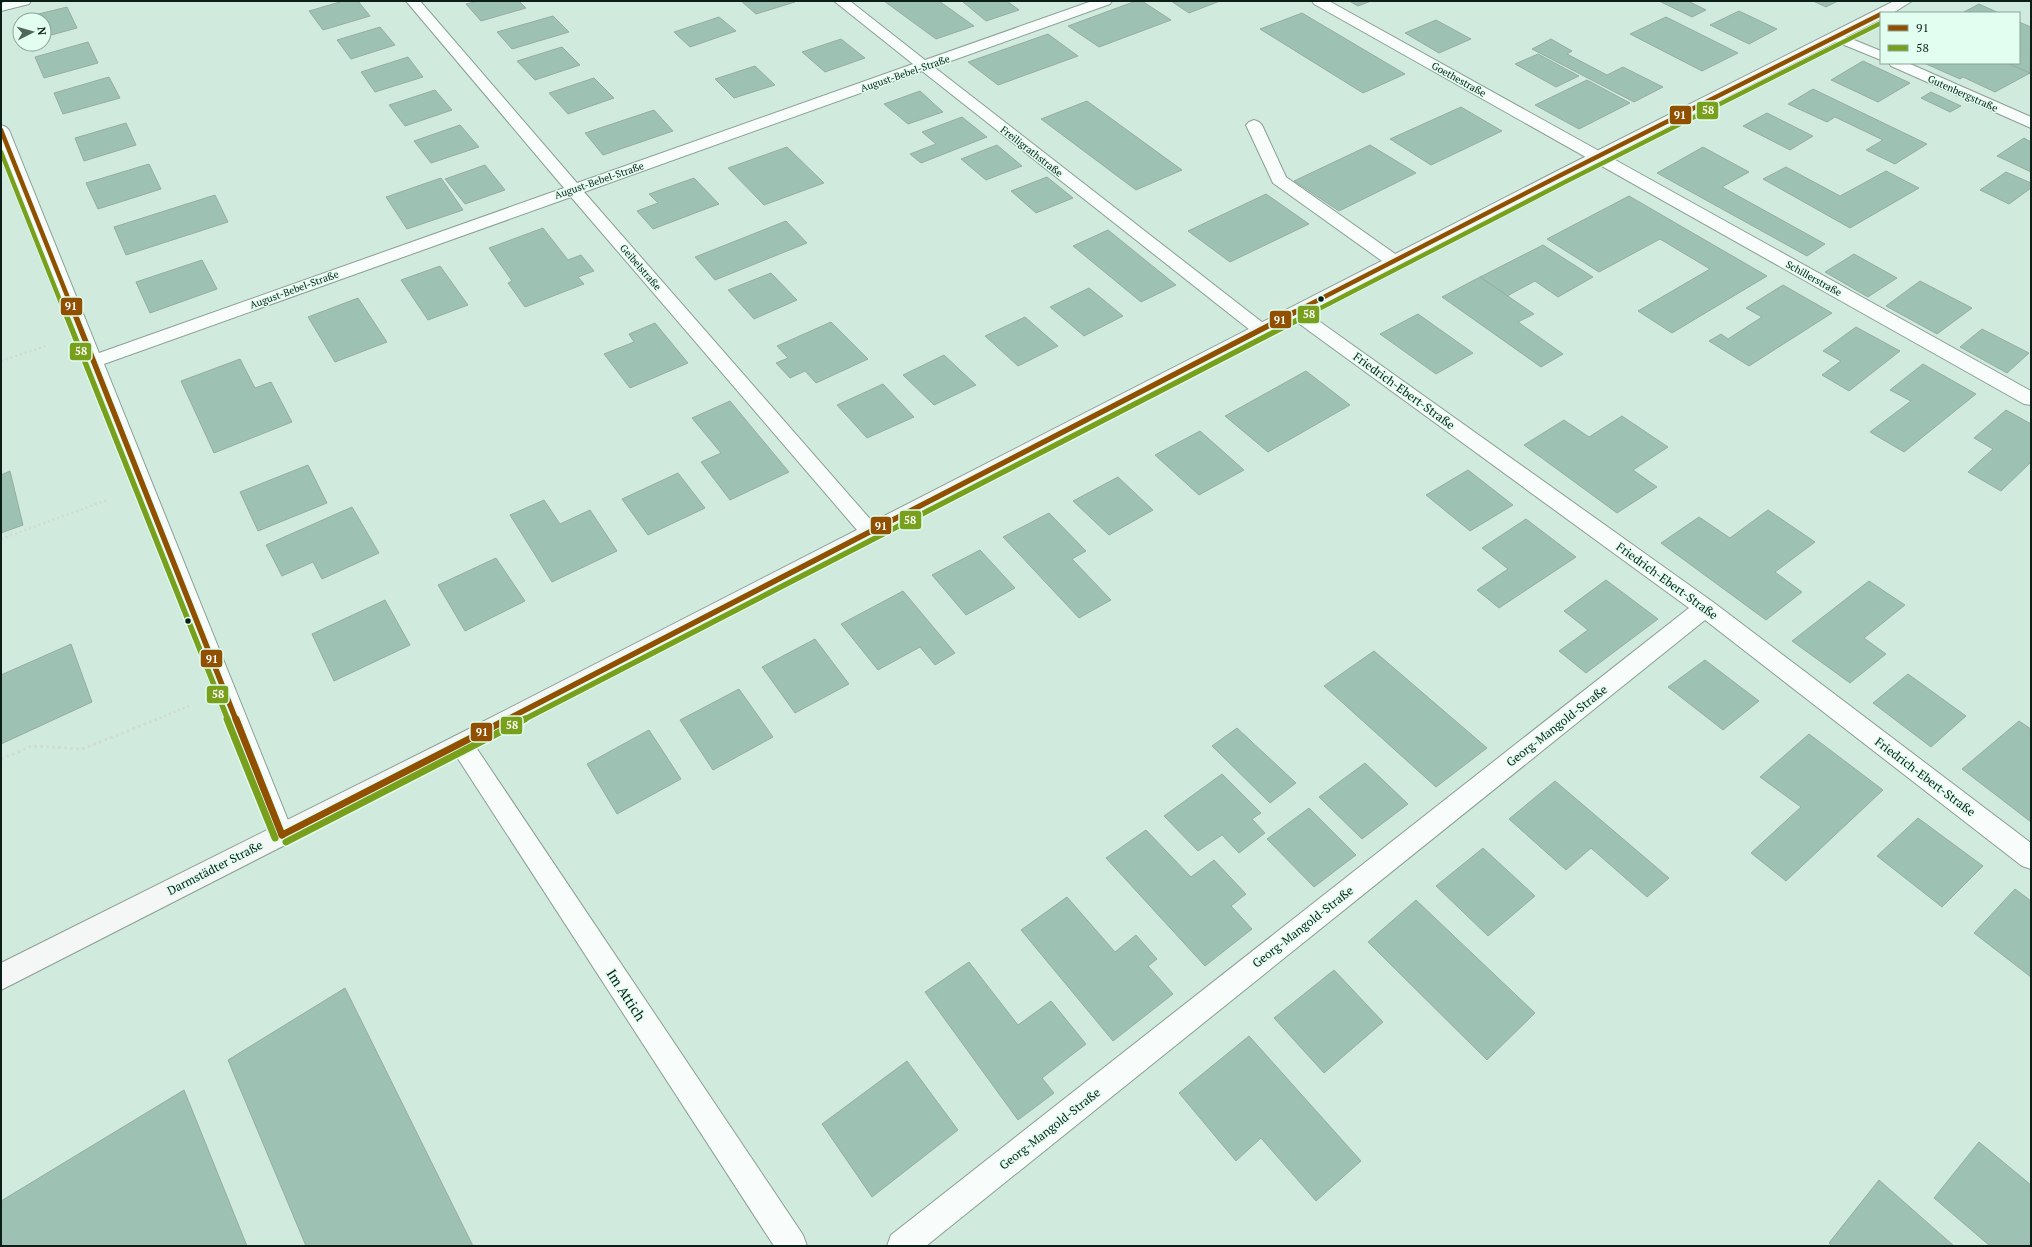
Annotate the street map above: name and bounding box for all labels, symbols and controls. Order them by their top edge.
north arrow [12,12,52,52]
legend [1880,12,2020,64]
text: 91 [1916,20,1929,35]
text: N [35,26,49,36]
text: 58 [1916,40,1929,55]
street label: August-Bebel-Straße [859,52,952,95]
street label: Goethestraße [1429,59,1488,100]
street label: Gutenbergstraße [1926,72,2000,115]
line badge: 58 [1696,101,1719,120]
text: 58 [1702,103,1714,117]
line badge: 91 [1669,105,1692,125]
text: 91 [1674,108,1686,122]
street label: Freiligrathstraße [998,123,1065,180]
street label: August-Bebel-Straße [553,159,646,202]
street label: Geibelstraße [617,242,664,293]
street label: Schillerstraße [1783,258,1844,299]
street label: August-Bebel-Straße [248,267,340,312]
unlabelled marker [1316,294,1326,304]
line badge: 91 [60,297,83,316]
text: 91 [65,299,77,313]
line badge: 58 [1297,305,1320,324]
text: 58 [1303,307,1315,321]
line badge: 91 [1269,310,1292,329]
text: 91 [1274,313,1286,327]
line badge: 58 [69,342,92,361]
text: 58 [75,344,87,358]
street label: Friedrich-Ebert-Straße [1351,349,1458,432]
line badge: 58 [899,510,922,530]
text: 58 [904,513,916,527]
line badge: 91 [870,516,892,535]
text: 91 [875,519,887,533]
street label: Friedrich-Ebert-Straße [1614,539,1721,622]
unlabelled marker [183,616,193,626]
line badge: 91 [200,649,223,668]
text: 91 [206,652,218,666]
street label: Georg-Mangold-Straße [1503,681,1610,770]
line badge: 58 [206,685,229,704]
text: 58 [212,687,224,701]
line badge: 58 [500,716,523,735]
text: 58 [506,718,518,732]
line badge: 91 [470,722,493,742]
text: 91 [476,725,488,739]
street label: Friedrich-Ebert-Straße [1872,734,1978,819]
street label: Darmstädter Straße [165,837,265,898]
street label: Georg-Mangold-Straße [1249,882,1356,971]
street label: Im Attich [603,965,650,1024]
street label: Georg-Mangold-Straße [996,1084,1103,1173]

